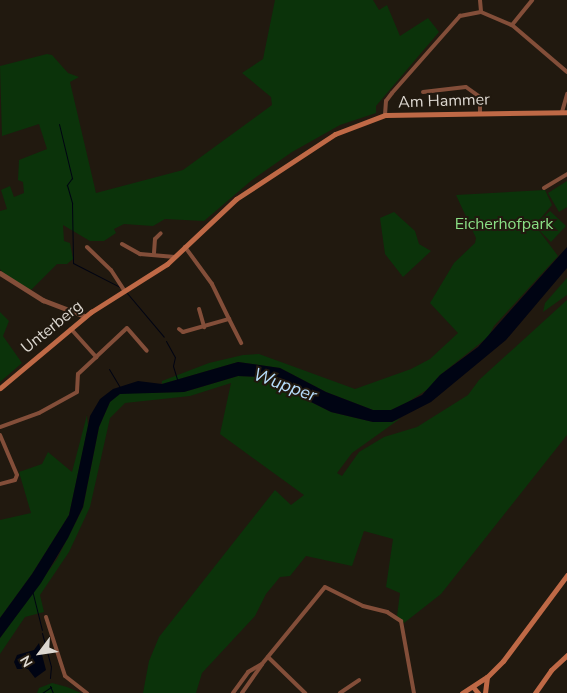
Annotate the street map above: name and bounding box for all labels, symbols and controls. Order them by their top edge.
street label: Am Hammer [398,90,490,112]
park label: Eicherhofpark [455,214,553,234]
street label: Unterberg [17,296,87,358]
water label: Wupper [250,364,320,406]
north arrow [15,628,65,678]
text: N [16,652,38,670]

